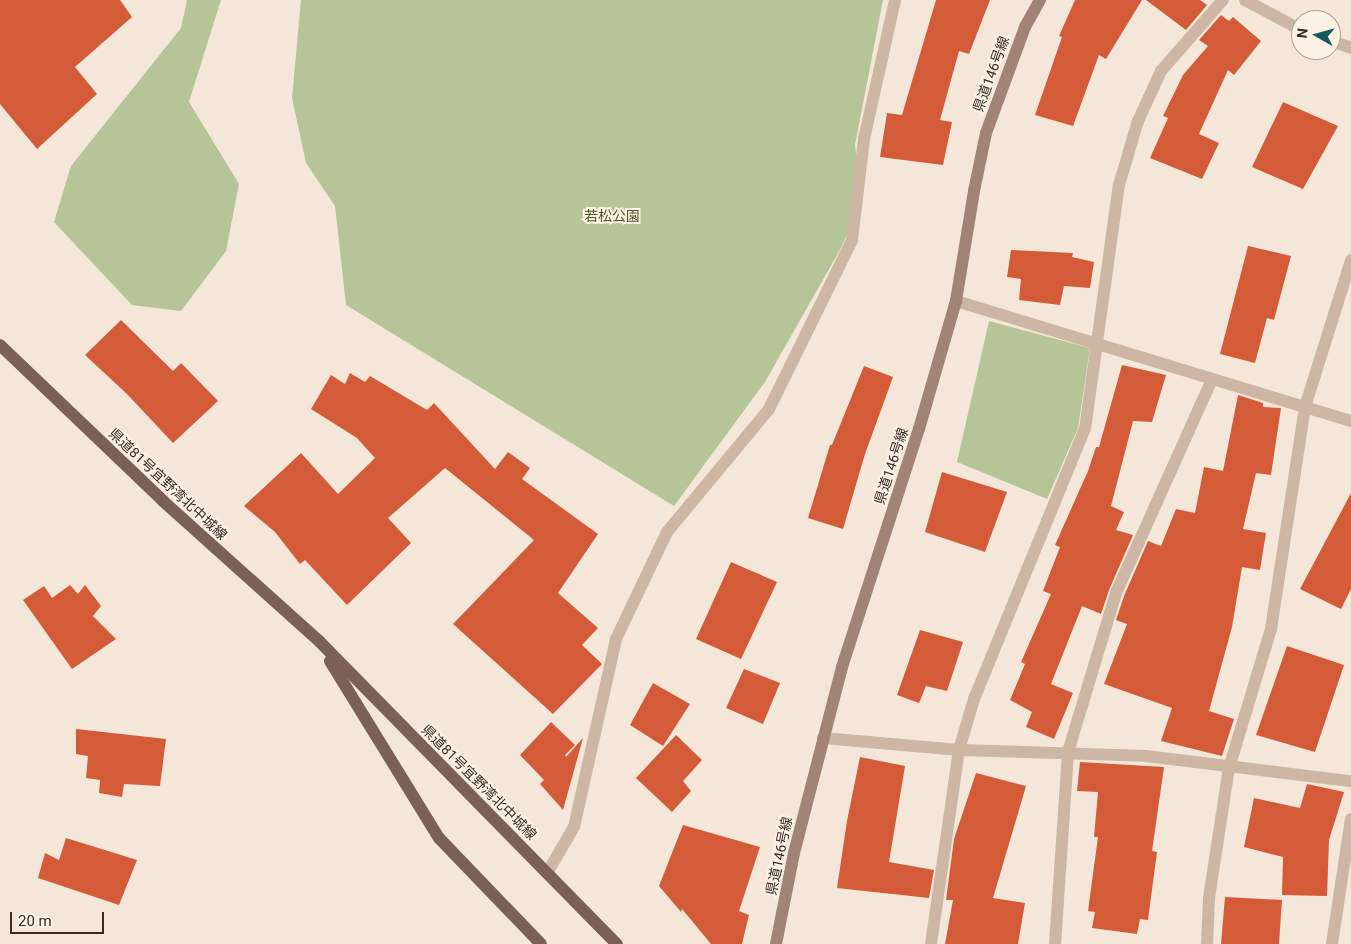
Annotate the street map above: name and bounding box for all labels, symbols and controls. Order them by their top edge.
north arrow [1291,10,1341,60]
text: N [1294,27,1311,39]
street label: 県道146号線 [969,34,1013,114]
park label: 若松公園 [584,208,640,224]
street label: 県道81号宜野湾北中城線 [105,425,231,543]
street label: 県道146号線 [871,426,911,506]
street label: 県道81号宜野湾北中城線 [418,721,540,843]
street label: 県道146号線 [763,815,795,897]
scale bar [12,902,106,934]
text: 20 m [18,912,52,930]

